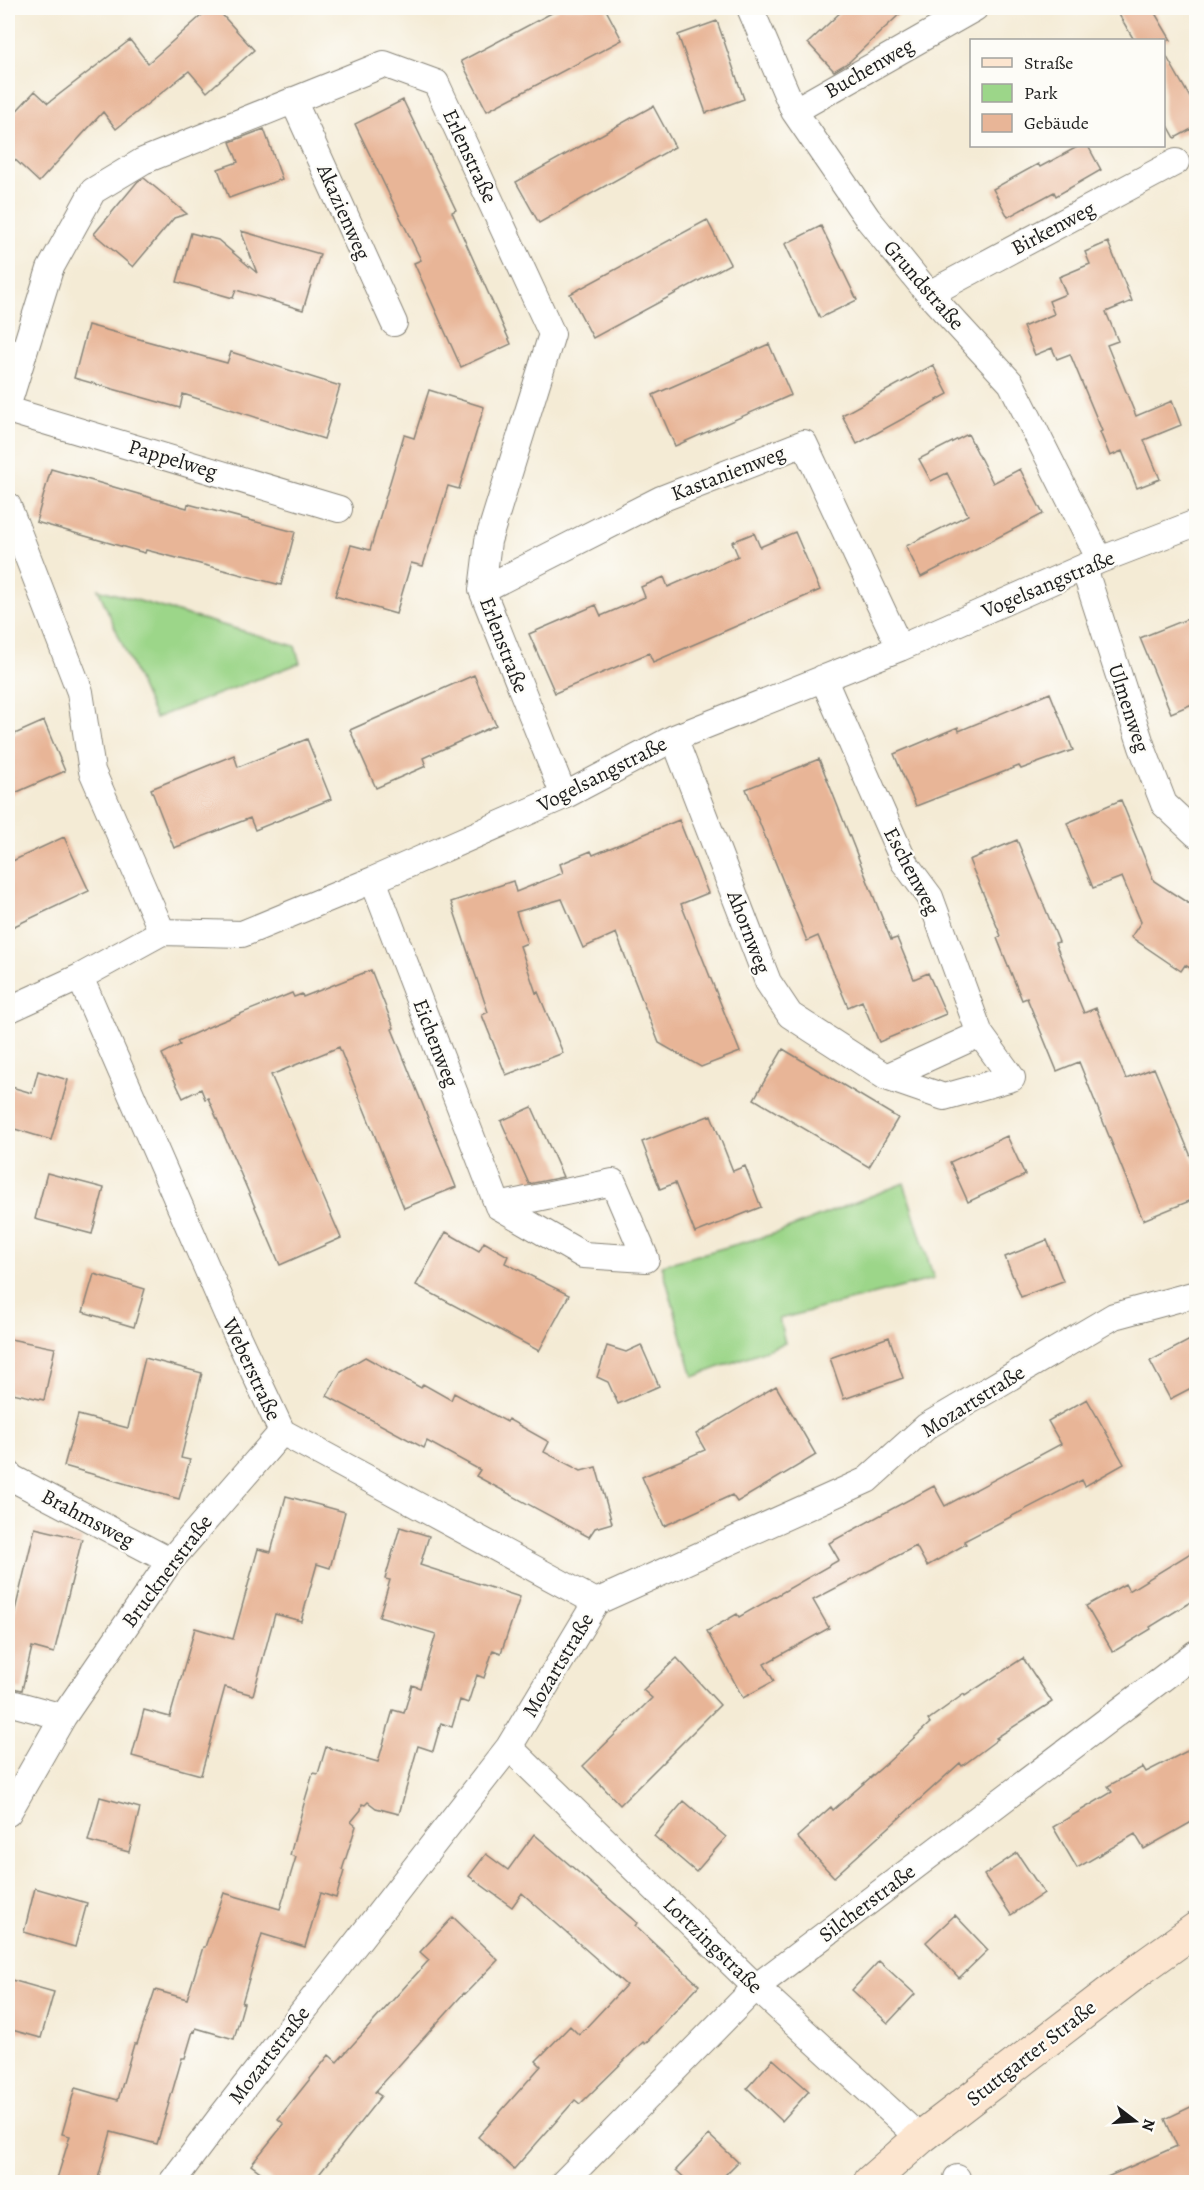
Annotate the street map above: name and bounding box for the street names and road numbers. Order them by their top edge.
street label: Buchenweg [819,31,919,105]
street label: Erlenstraße [436,104,504,208]
street label: Akazienweg [310,159,378,265]
street label: Birkenweg [1006,194,1100,262]
street label: Grundstraße [877,234,971,336]
street label: Pappelweg [125,432,221,486]
street label: Kastanienweg [667,438,790,508]
street label: Vogelsangstraße [976,543,1119,625]
street label: Erlenstraße [473,593,535,697]
street label: Ulmenweg [1102,660,1157,756]
street label: Vogelsangstraße [532,729,672,819]
street label: Eschenweg [877,822,947,920]
street label: Ahornweg [720,886,778,978]
street label: Eichenweg [406,995,466,1092]
street label: Weberstraße [216,1312,288,1425]
street label: Mozartstraße [916,1358,1030,1444]
street label: Brahmsweg [37,1482,140,1554]
street label: Brucknerstraße [115,1509,219,1633]
street label: Mozartstraße [516,1608,600,1722]
street label: Silcherstraße [813,1857,921,1949]
street label: Lortzingstraße [657,1890,769,2000]
street label: Stuttgarter Straße [960,1994,1102,2112]
street label: Mozartstraße [222,2000,316,2110]

